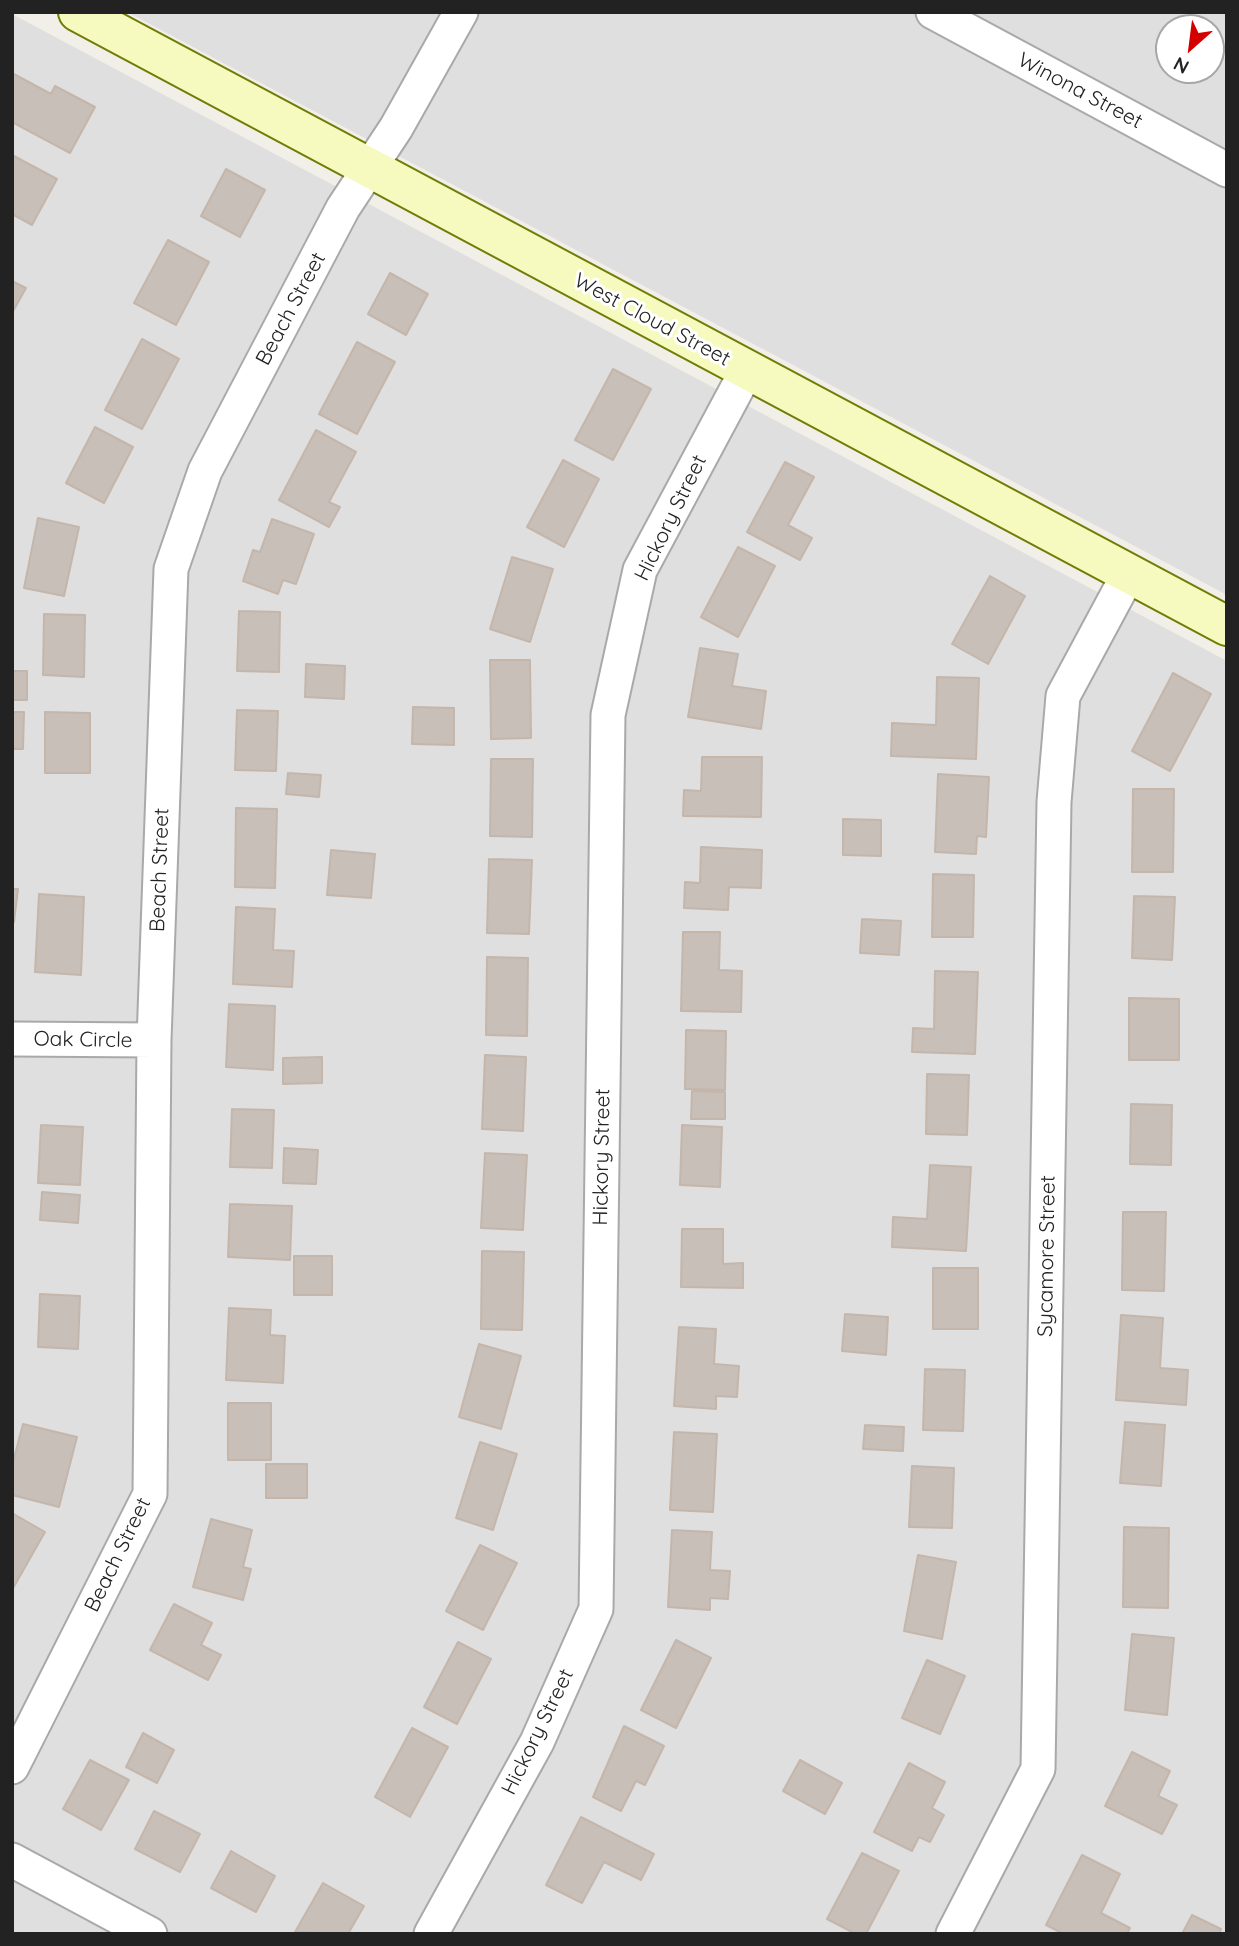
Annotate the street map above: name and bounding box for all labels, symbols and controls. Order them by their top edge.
north arrow [1155,14,1225,84]
street label: Winona Street [1013,48,1147,134]
text: N [1169,52,1193,80]
street label: Beach Street [251,248,331,370]
street label: West Cloud Street [570,268,734,372]
street label: Hickory Street [630,451,712,585]
street label: Beach Street [145,807,175,933]
street label: Oak Circle [33,1027,133,1053]
street label: Hickory Street [588,1088,616,1226]
street label: Sycamore Street [1033,1175,1061,1337]
street label: Beach Street [79,1494,157,1616]
street label: Hickory Street [497,1665,579,1799]

